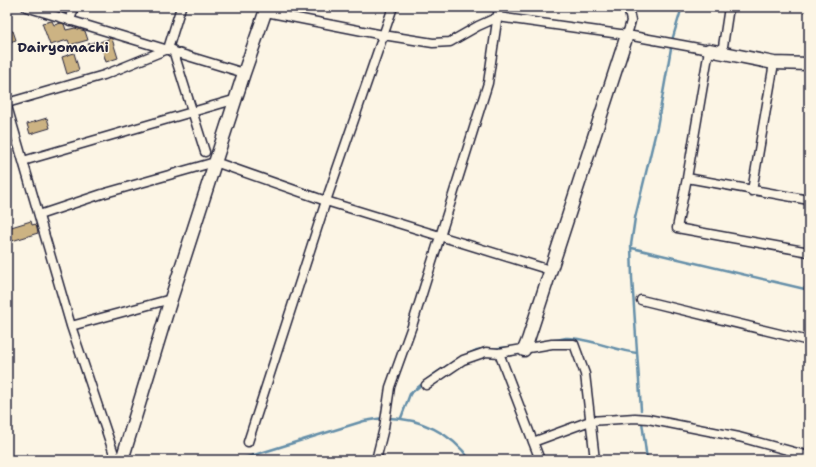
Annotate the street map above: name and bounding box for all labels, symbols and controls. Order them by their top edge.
district label: Dairyomachi [17,38,109,56]

